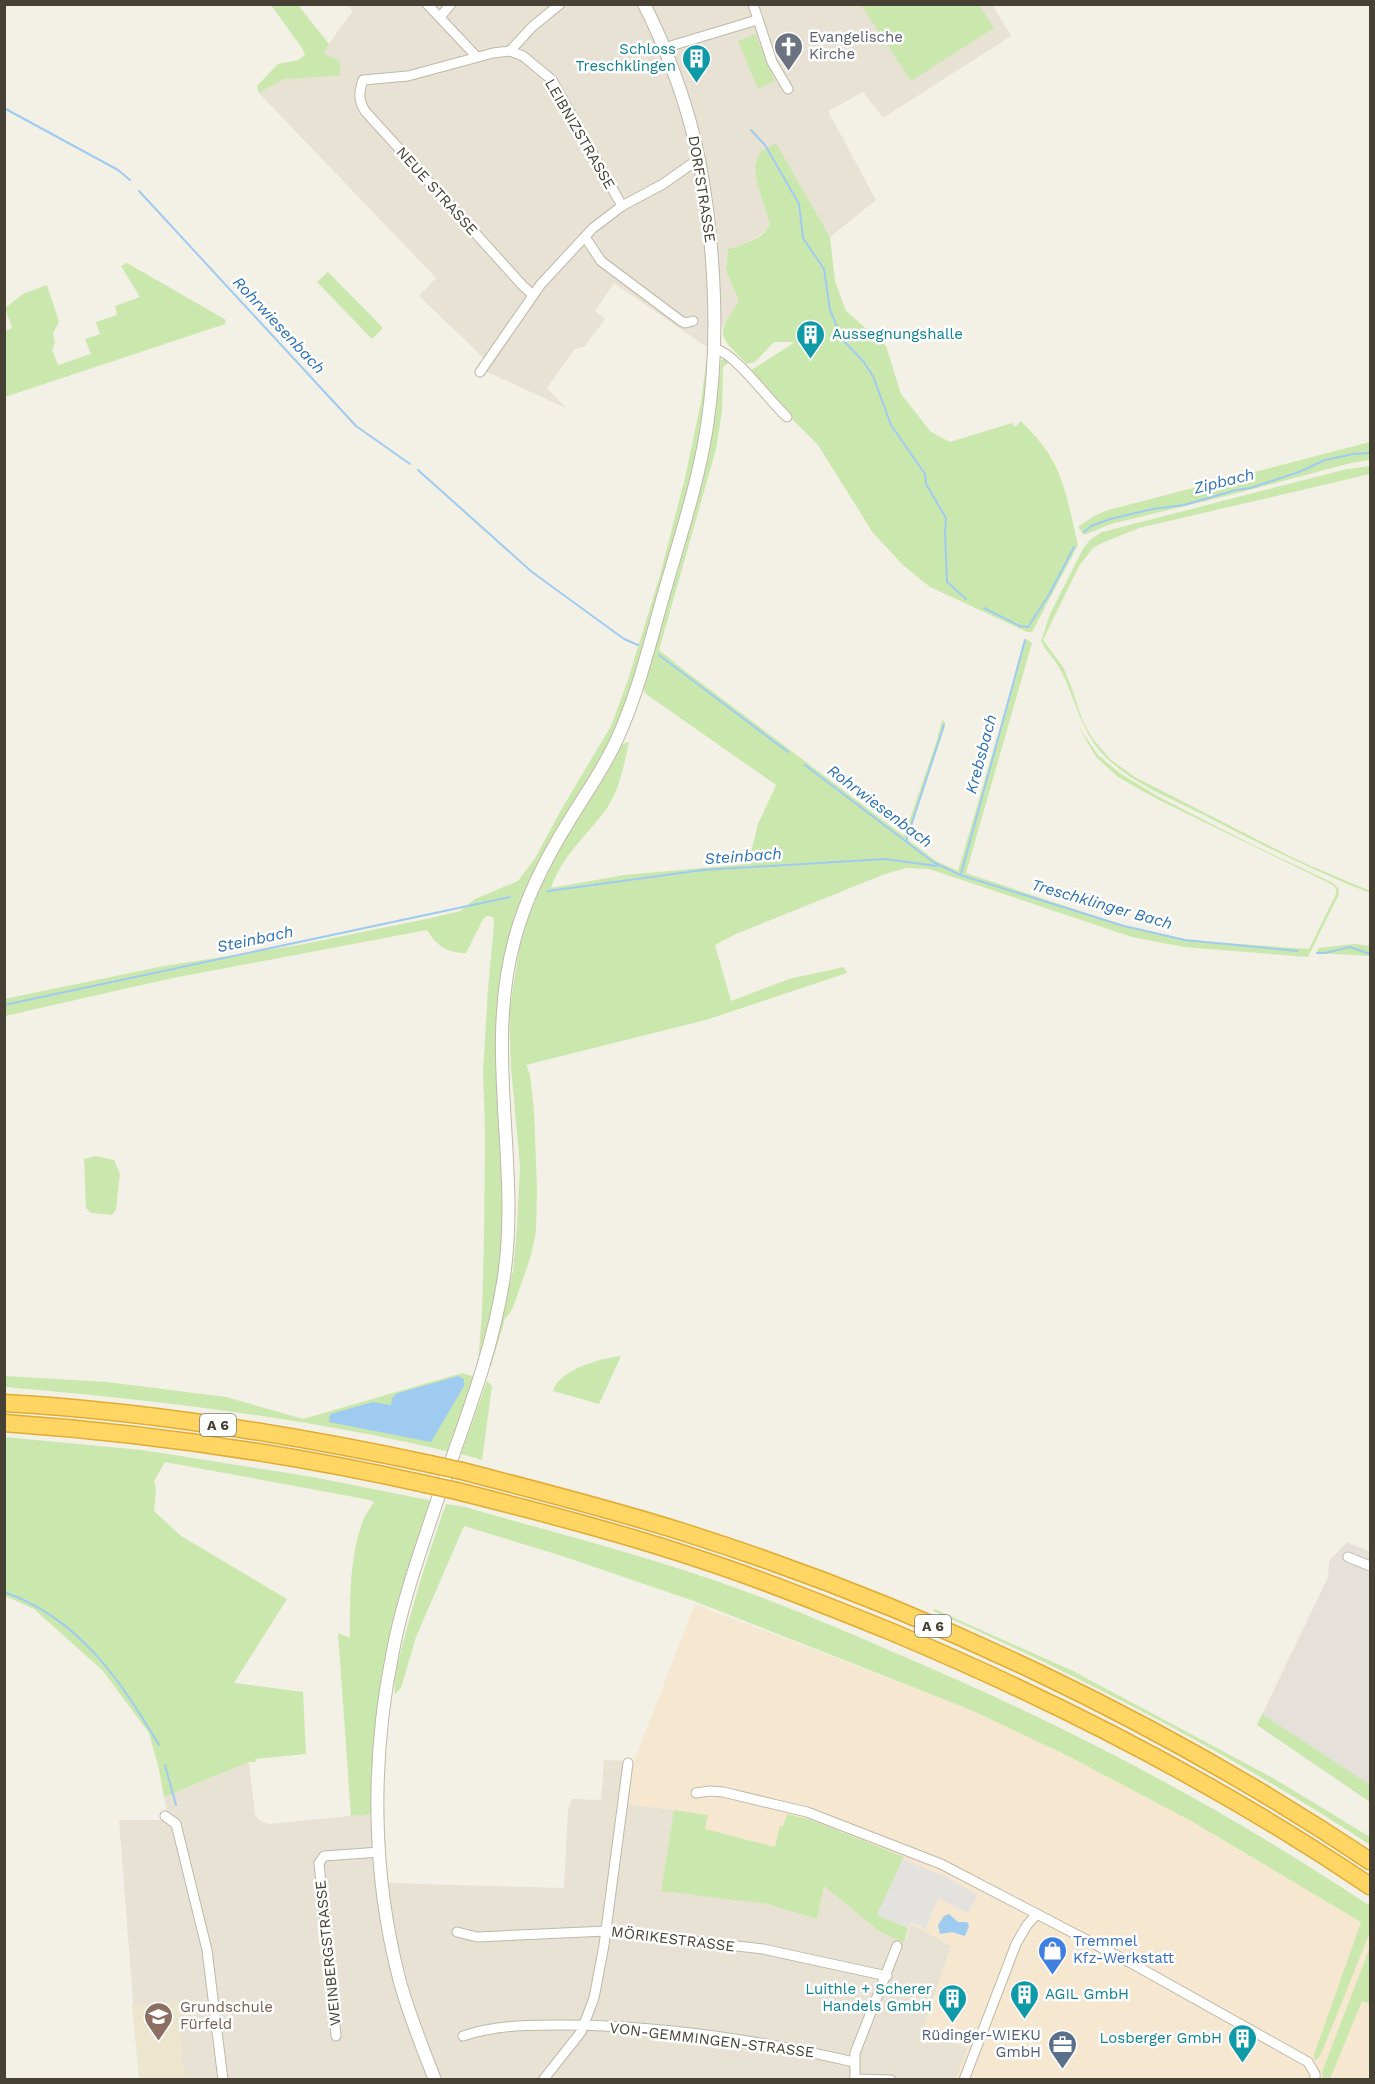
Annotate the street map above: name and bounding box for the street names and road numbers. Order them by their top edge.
street label: LEIBNIZSTRASSE [541,76,619,192]
street label: DORFSTRASSE [685,134,719,244]
street label: NEUE STRASSE [393,143,481,239]
road number: A 6 [200,1414,236,1436]
road number: A 6 [915,1615,951,1637]
street label: WEINBERGSTRASSE [311,1879,345,2027]
street label: MÖRIKESTRASSE [610,1922,736,1956]
street label: VON-GEMMINGEN-STRASSE [608,2018,816,2062]

